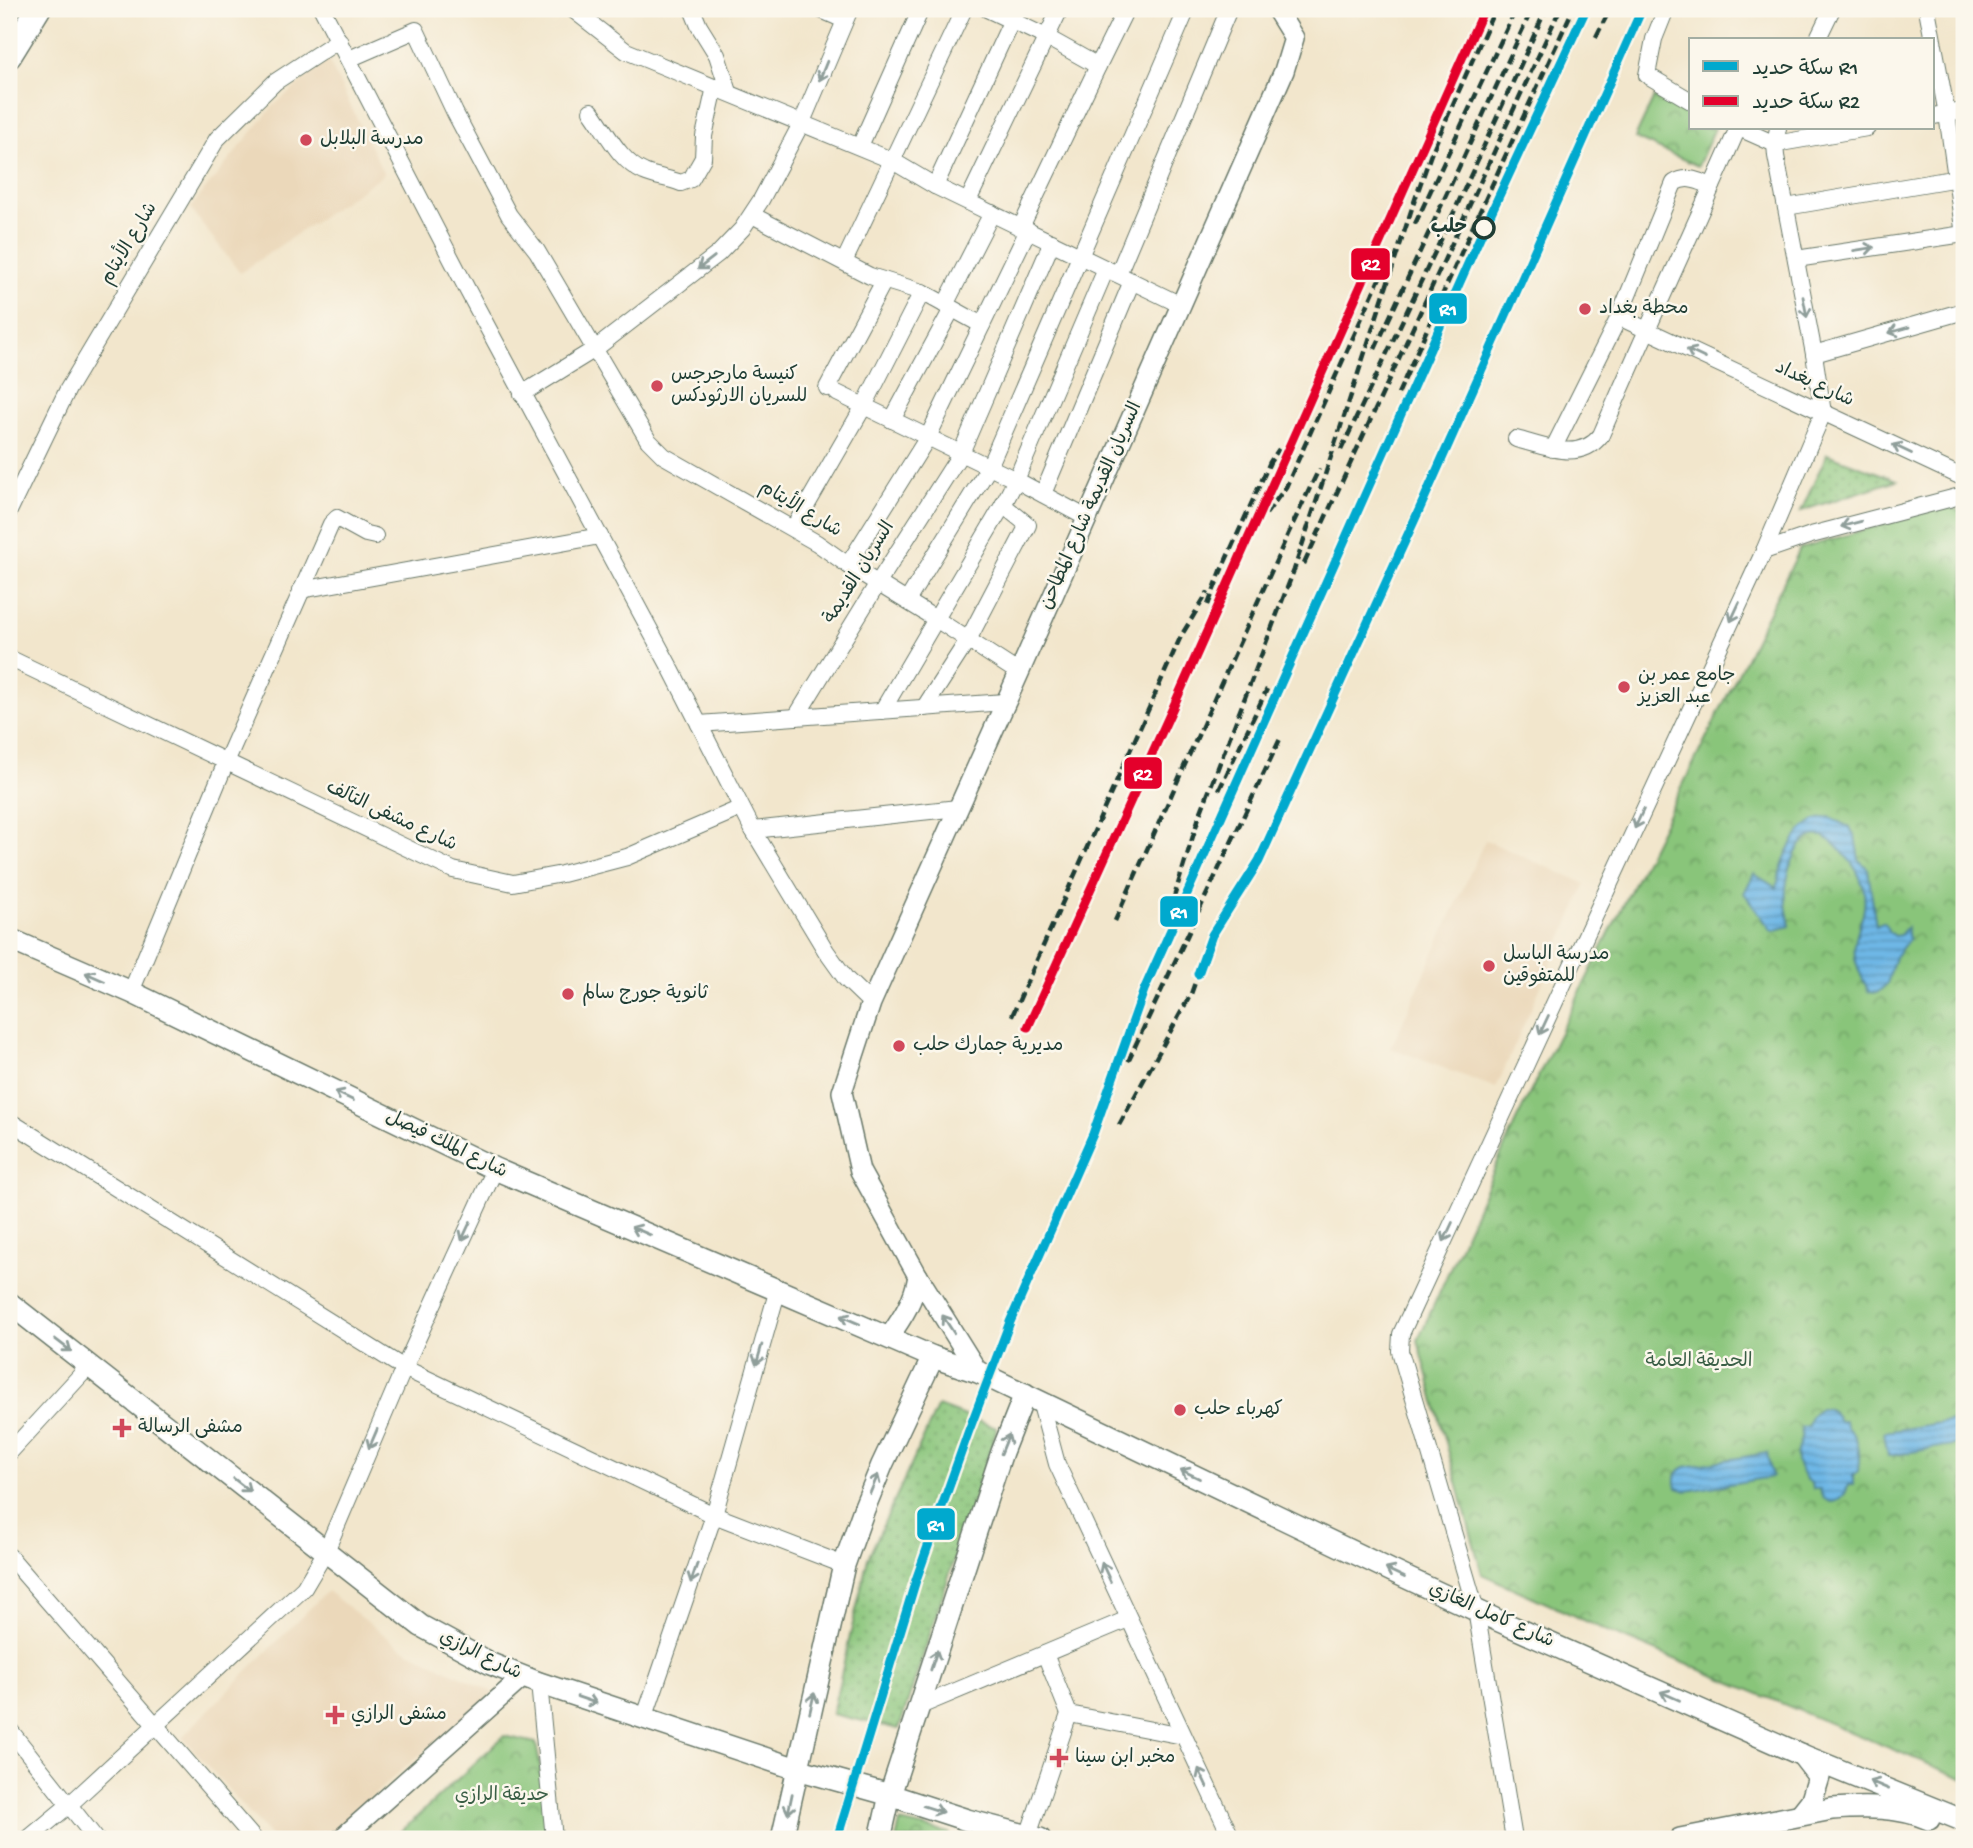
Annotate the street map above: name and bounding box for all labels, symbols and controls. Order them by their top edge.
legend [1689,38,1934,130]
text: سكة حديد R1 [1752,58,1858,83]
one-way arrow [815,60,828,82]
text: سكة حديد R2 [1752,92,1860,117]
place label: مدرسة البلابل [320,129,424,152]
marker: مدرسة البلابل [298,132,314,148]
street label: شارع الأيتام [93,197,164,289]
place label: حلب [1431,217,1467,240]
marker: حلب [1473,217,1495,239]
one-way arrow [1852,242,1875,255]
line badge: R2 [1350,247,1391,281]
text: R2 [1360,255,1381,278]
one-way arrow [697,256,716,271]
line badge: R1 [1428,292,1468,325]
one-way arrow [1799,295,1813,318]
place label: محطة بغداد [1599,298,1689,321]
text: R1 [1438,300,1457,323]
marker: محطة بغداد [1577,301,1593,317]
one-way arrow [1888,325,1910,338]
one-way arrow [1686,347,1707,360]
street label: شارع بغداد [1771,357,1857,413]
place label: كنيسة مارجرجس للسريان الارثودكس [671,364,807,409]
marker: كنيسة مارجرجس للسريان الارثودكس [649,378,665,394]
street label: السريان القديمة شارع المطاحن [1036,399,1148,613]
one-way arrow [1892,442,1913,455]
street label: شارع الأيتام [755,473,847,544]
street label: السريان القديمة [819,517,901,629]
one-way arrow [1840,519,1862,532]
one-way arrow [1728,601,1741,623]
place label: جامع عمر بن عبد العزيز [1636,665,1736,710]
marker: جامع عمر بن عبد العزيز [1616,679,1632,695]
line badge: R2 [1123,756,1163,790]
text: R2 [1132,765,1153,788]
street label: شارع مشفى التآلف [322,775,461,857]
one-way arrow [1632,808,1646,829]
line badge: R1 [1159,895,1199,928]
text: R1 [1169,903,1188,926]
place label: مدرسة الباسل للمتفوقين [1503,944,1610,989]
marker: مدرسة الباسل للمتفوقين [1481,958,1497,974]
one-way arrow [85,970,106,983]
place label: ثانوية جورج سالم [582,983,708,1006]
marker: ثانوية جورج سالم [560,986,576,1002]
one-way arrow [1537,1014,1550,1035]
place label: مديرية جمارك حلب [913,1035,1063,1058]
marker: مديرية جمارك حلب [891,1038,907,1054]
one-way arrow [334,1089,355,1102]
street label: شارع الملك فيصل [381,1106,511,1184]
one-way arrow [1441,1220,1454,1242]
one-way arrow [459,1221,472,1242]
one-way arrow [630,1224,652,1237]
one-way arrow [840,1313,861,1326]
one-way arrow [941,1315,956,1334]
one-way arrow [53,1337,72,1352]
one-way arrow [752,1344,765,1366]
park label: الحديقة العامة [1646,1351,1752,1374]
place label: كهرباء حلب [1194,1399,1283,1422]
marker: كهرباء حلب [1172,1402,1188,1418]
place label: مشفى الرسالة [138,1417,243,1440]
marker: مشفى الرسالة [112,1418,132,1438]
one-way arrow [366,1428,379,1449]
one-way arrow [1000,1434,1013,1456]
one-way arrow [1180,1466,1201,1480]
one-way arrow [868,1474,881,1496]
one-way arrow [232,1478,251,1493]
line badge: R1 [916,1507,956,1541]
text: R1 [926,1516,945,1539]
one-way arrow [1099,1561,1112,1583]
one-way arrow [687,1562,700,1584]
one-way arrow [1385,1565,1406,1579]
street label: شارع كامل الغازي [1425,1578,1557,1654]
street label: شارع الرازي [435,1626,525,1686]
one-way arrow [929,1650,942,1672]
one-way arrow [1659,1689,1681,1702]
one-way arrow [806,1692,819,1715]
one-way arrow [576,1695,598,1707]
place label: مشفى الرازي [351,1704,447,1727]
marker: مشفى الرازي [325,1705,345,1725]
place label: مخبر ابن سينا [1075,1747,1175,1770]
marker: مخبر ابن سينا [1049,1748,1069,1768]
one-way arrow [1196,1767,1209,1789]
one-way arrow [1869,1778,1890,1791]
park label: حديقة الرازي [455,1785,549,1808]
one-way arrow [783,1792,797,1815]
one-way arrow [922,1804,944,1816]

